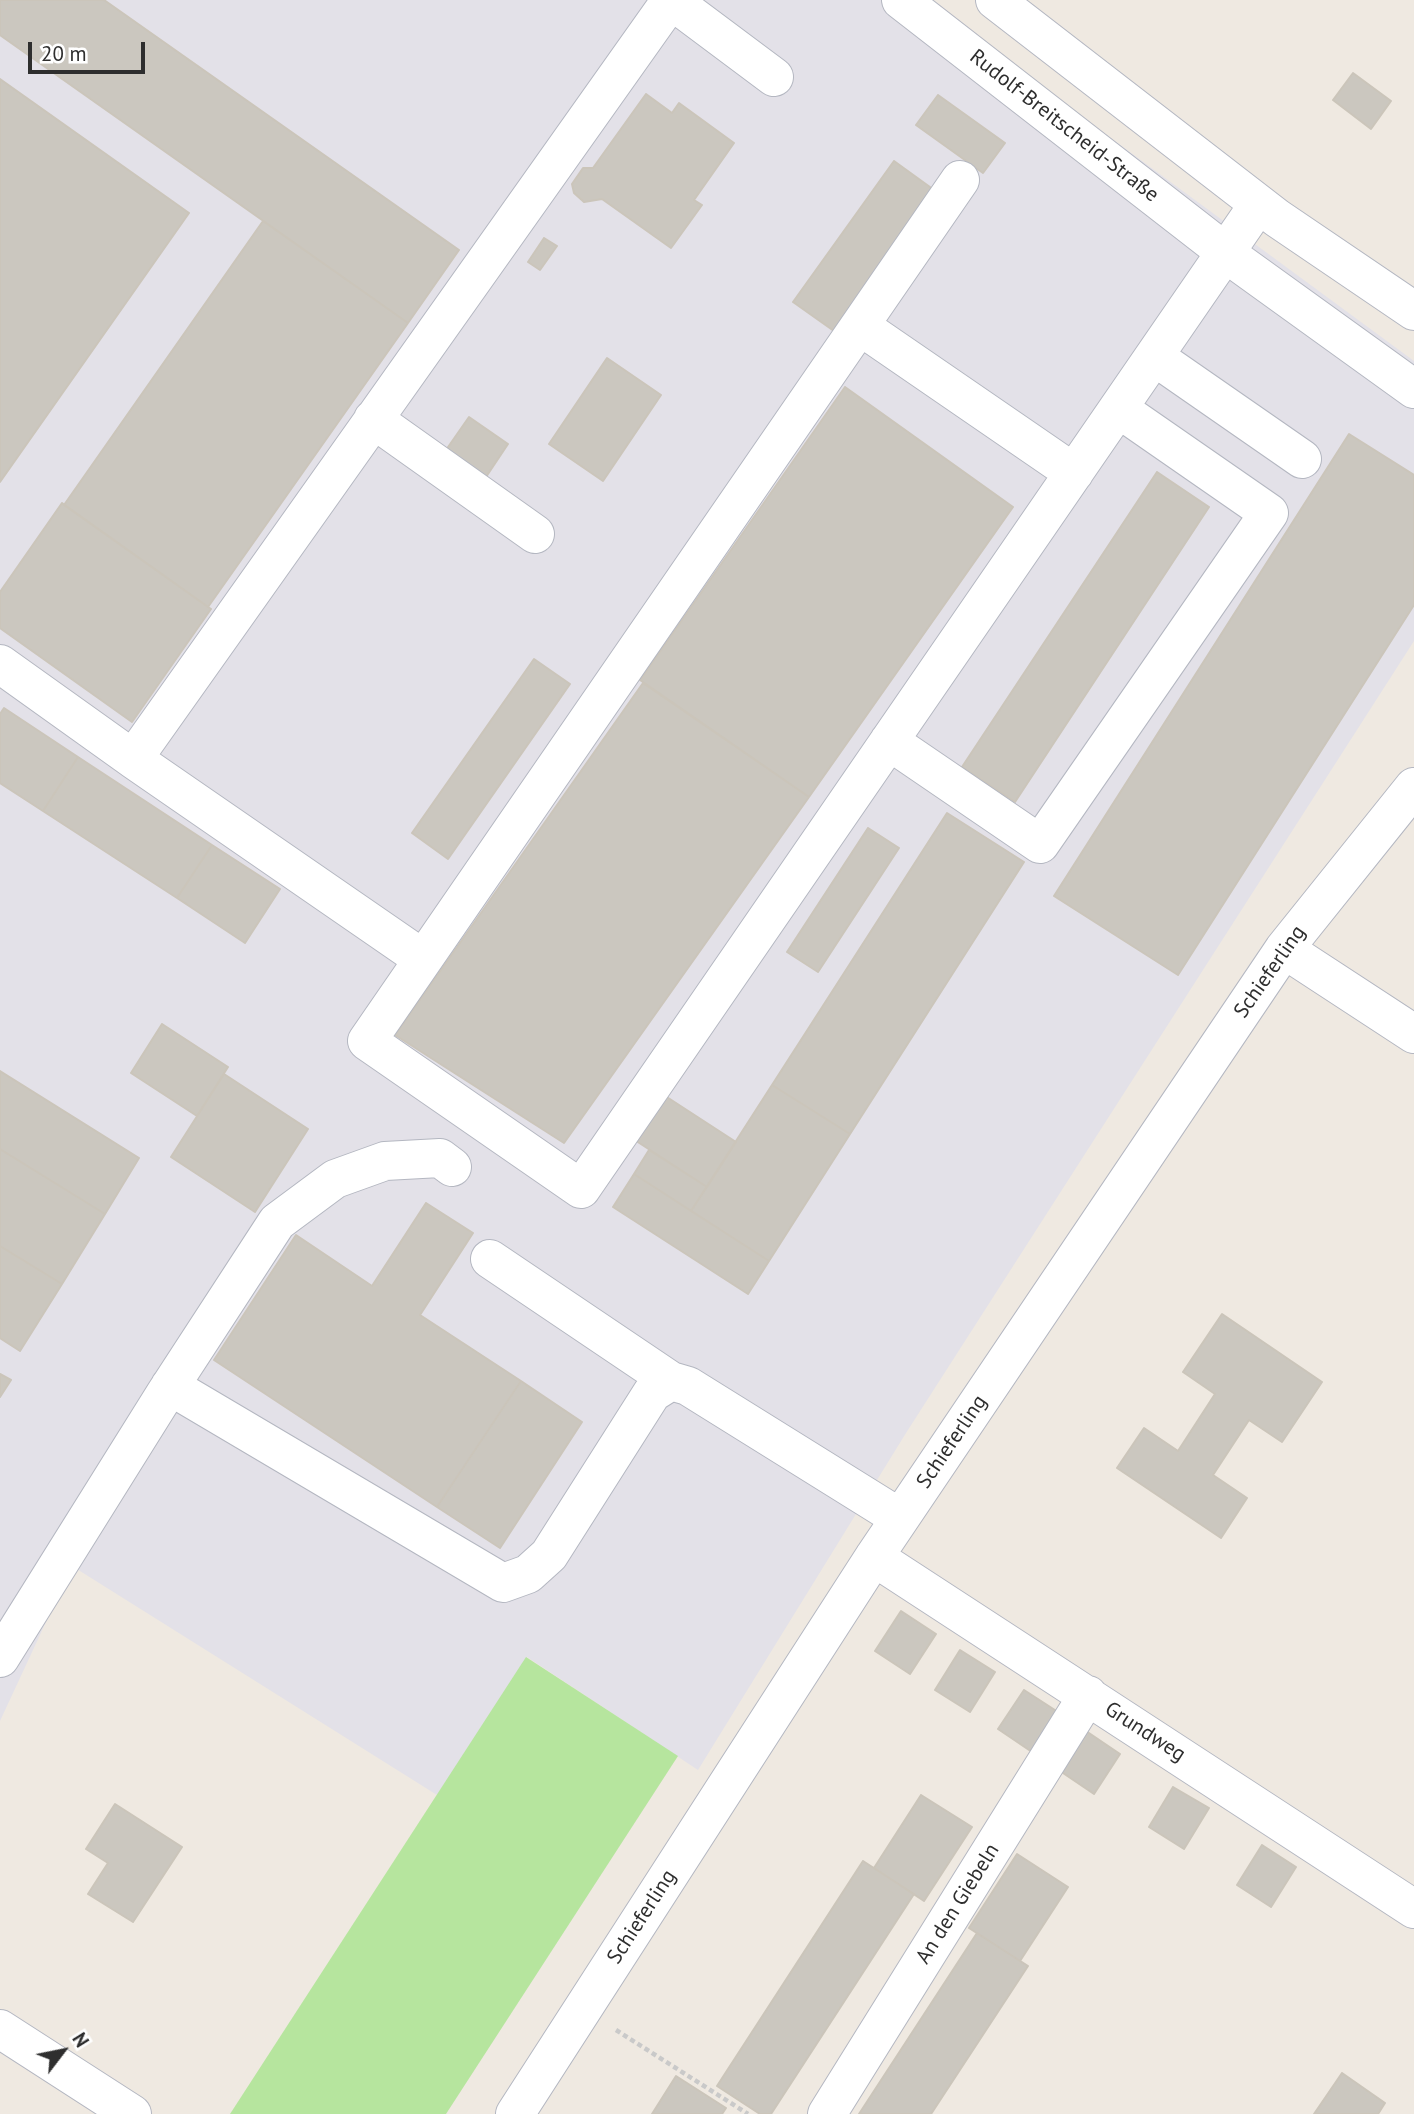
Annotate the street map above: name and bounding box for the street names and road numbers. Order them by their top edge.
street label: Rudolf-Breitscheid-Straße [964,44,1164,208]
street label: Schieferling [1229,921,1311,1023]
street label: Schieferling [912,1391,992,1493]
street label: Grundweg [1100,1697,1190,1767]
street label: An den Giebeln [911,1839,1005,1969]
street label: Schieferling [602,1865,682,1969]

